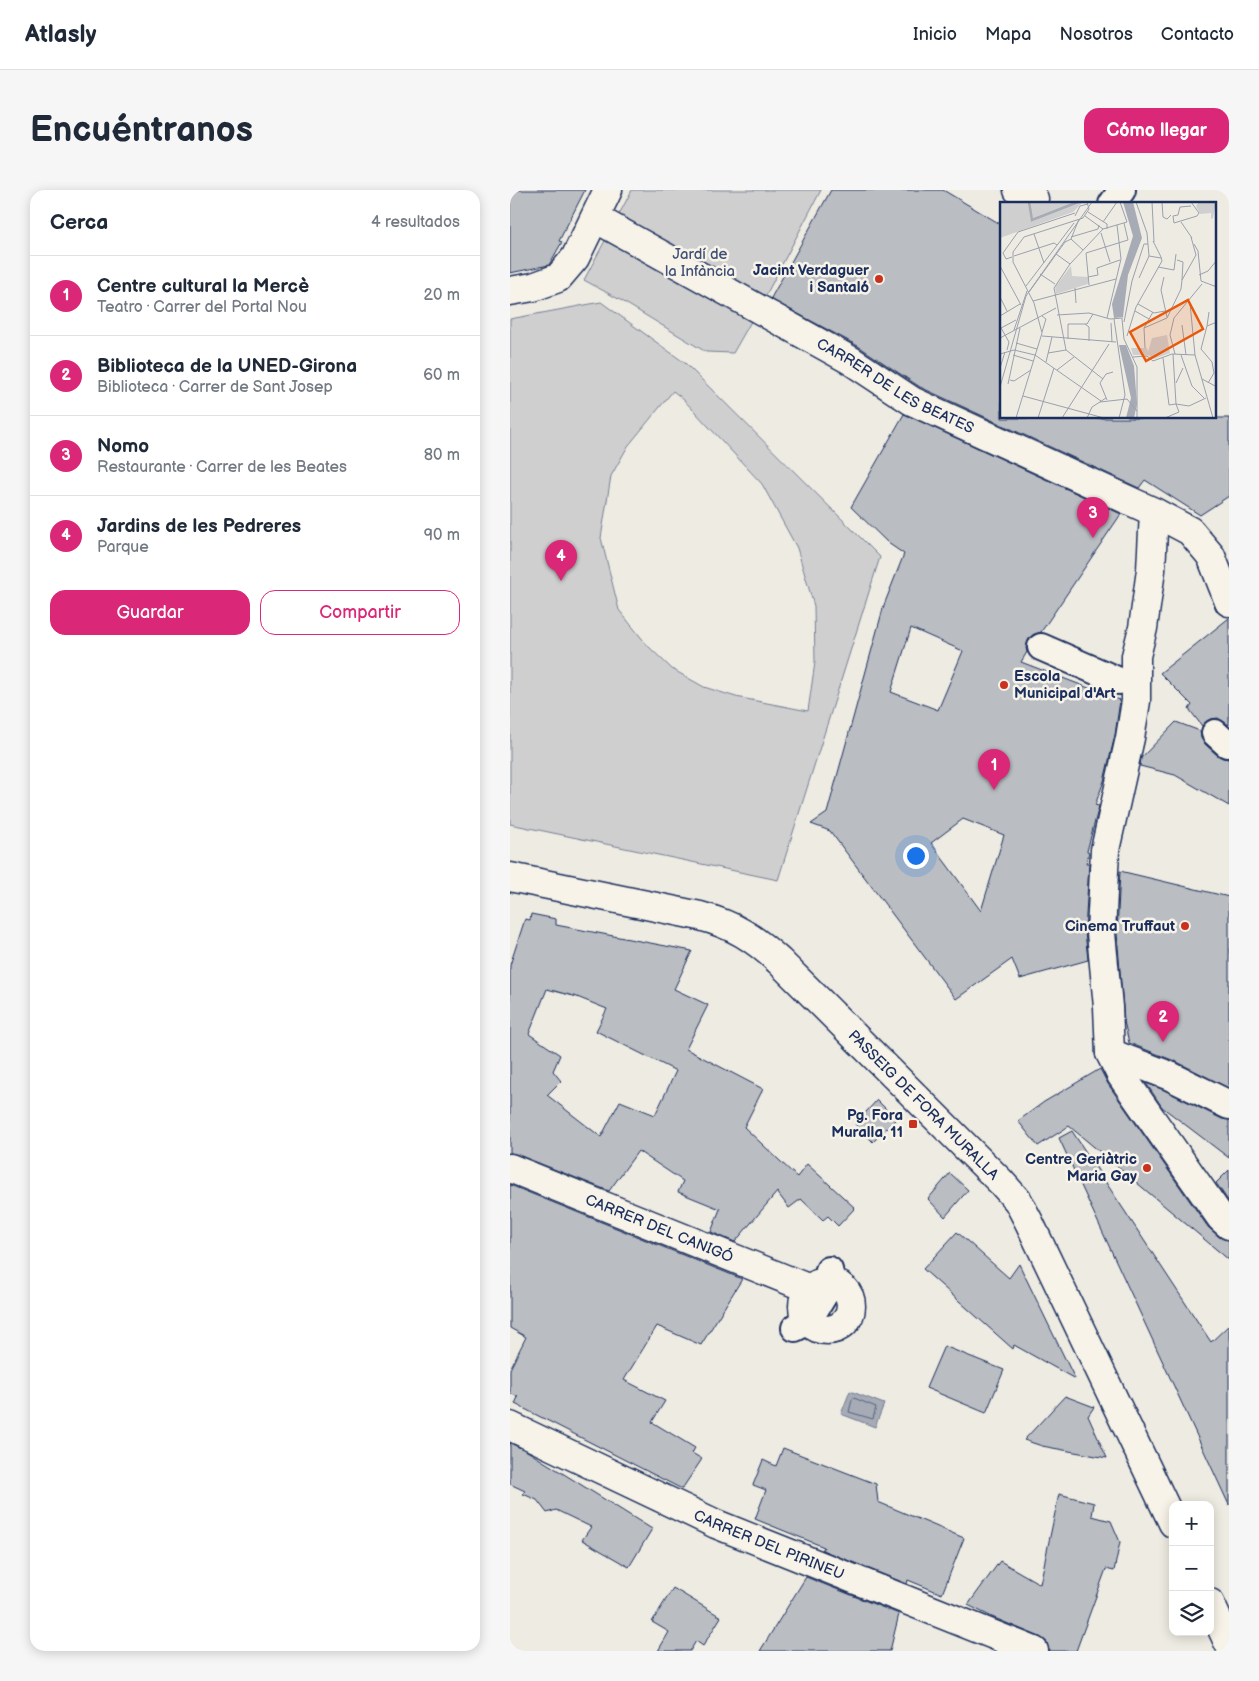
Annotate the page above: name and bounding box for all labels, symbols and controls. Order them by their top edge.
text: Atlasly [25,20,96,49]
text: Inicio [913,24,957,45]
text: Mapa [985,24,1031,45]
text: Nosotros [1059,24,1133,45]
text: Contacto [1161,24,1234,45]
button: Cómo llegar [1084,108,1229,153]
text: Encuéntranos [30,109,253,152]
inset map [1000,202,1216,419]
text: Cerca [50,210,108,235]
text: 4 resultados [371,213,460,232]
park label: Jardí de la Infància [665,245,735,281]
place label: Jacint Verdaguer i Santaló [753,261,870,297]
marker: Jacint Verdaguer i Santaló [873,273,885,285]
text: Centre cultural la Mercè [97,275,309,298]
text: 1 [63,286,69,305]
text: 20 m [424,286,460,305]
text: Teatro · Carrer del Portal Nou [97,298,307,317]
street label: CARRER DE LES BEATES [813,334,977,438]
text: Biblioteca de la UNED-Girona [97,355,357,378]
text: 2 [61,366,71,385]
text: 60 m [423,366,460,385]
text: Biblioteca · Carrer de Sant Josep [97,378,333,397]
text: Nomo [97,435,149,458]
text: 3 [61,446,71,465]
text: 80 m [424,446,460,465]
text: Restaurante · Carrer de les Beates [97,458,347,477]
pin: 3 [1077,497,1109,538]
text: Jardins de les Pedreres [97,515,301,538]
text: 4 [61,526,71,545]
text: 90 m [424,526,460,545]
text: Parque [97,538,149,557]
pin: 4 [545,540,577,581]
button: Guardar [50,590,250,635]
button: Compartir [260,590,460,635]
place label: Escola Municipal d'Art [1014,667,1116,703]
marker: Escola Municipal d'Art [998,679,1010,691]
pin: 1 [978,749,1010,790]
your location [903,843,929,869]
place label: Cinema Truffaut [1065,917,1175,936]
marker: Cinema Truffaut [1179,920,1191,932]
pin: 2 [1147,1001,1179,1042]
street label: PASSEIG DE FORA MURALLA [844,1026,1003,1185]
place label: Pg. Fora Muralla, 11 [831,1106,903,1142]
marker: Pg. Fora Muralla, 11 [907,1118,919,1130]
place label: Centre Geriàtric Maria Gay [1025,1150,1137,1186]
marker: Centre Geriàtric Maria Gay [1141,1162,1153,1174]
street label: CARRER DEL CANIGÓ [582,1190,736,1267]
map controls [1169,1501,1214,1636]
button: + [1169,1501,1214,1546]
street label: CARRER DEL PIRINEU [690,1506,847,1584]
button: − [1169,1546,1214,1591]
button: layers [1169,1591,1214,1636]

